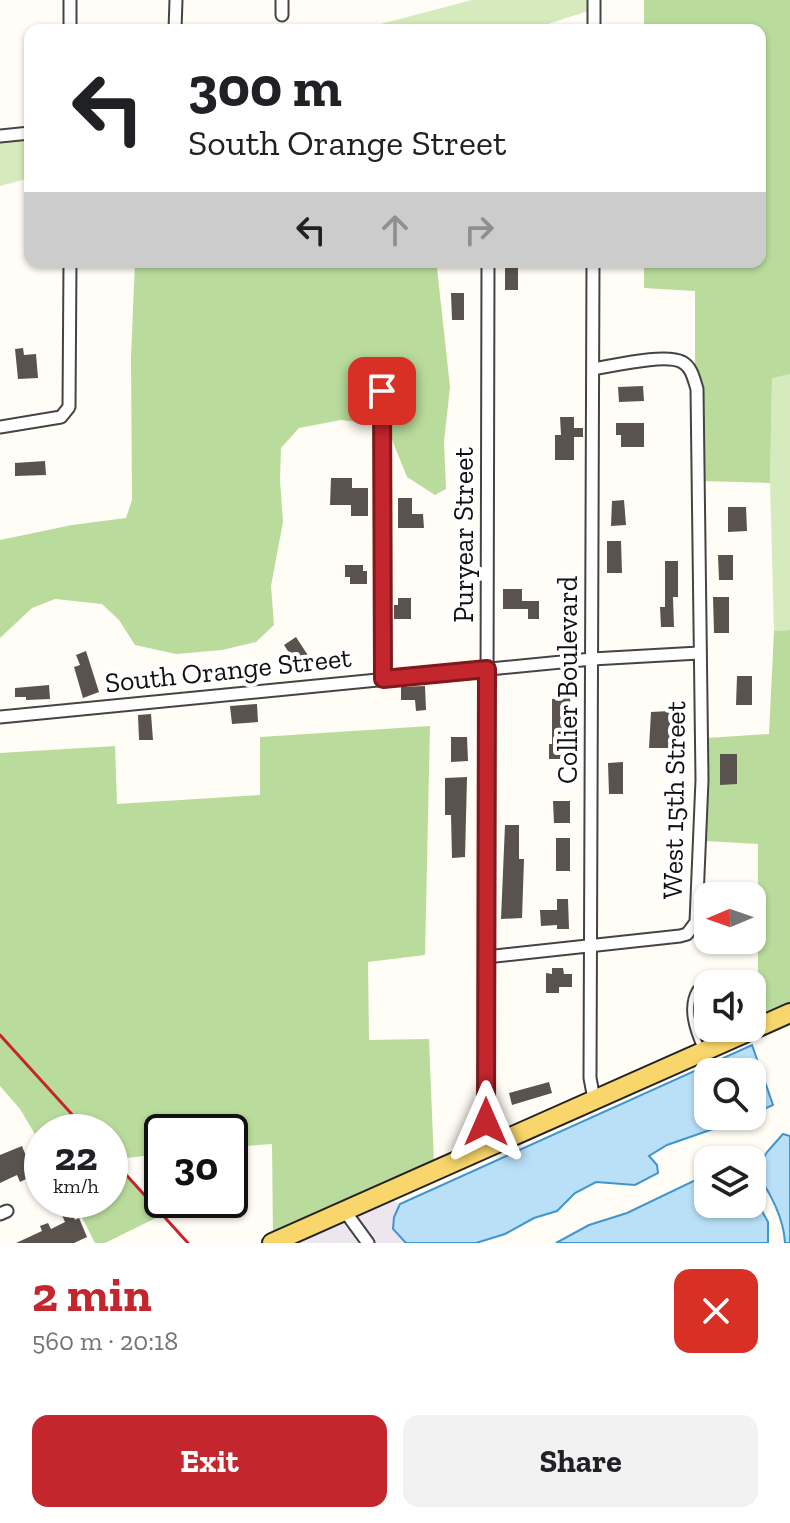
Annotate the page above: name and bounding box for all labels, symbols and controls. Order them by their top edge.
text: 300 m [188,53,342,120]
icon: left [56,56,160,160]
text: South Orange Street [188,121,506,164]
icon: left [289,208,333,252]
icon: ahead [373,208,417,252]
icon: right [457,208,501,252]
pin [348,357,416,425]
icon: arrive [360,369,404,413]
street label: Puryear Street [447,447,480,623]
street label: Collier Boulevard [551,576,584,784]
street label: South Orange Street [103,641,353,699]
street label: West 15th Street [656,700,692,899]
north arrow [694,882,766,954]
map controls [694,882,766,1218]
button: sound [694,970,766,1042]
button: search [694,1058,766,1130]
position arrow [444,1080,528,1164]
speed limit sign: 30 [144,1114,248,1218]
text: 22 [55,1132,97,1180]
button: layers [694,1146,766,1218]
text: km/h [53,1174,99,1198]
text: 2 min [32,1266,152,1323]
button: close [674,1269,758,1353]
text: 560 m · 20:18 [32,1325,178,1357]
button: Exit [32,1415,387,1507]
button: Share [403,1415,758,1507]

